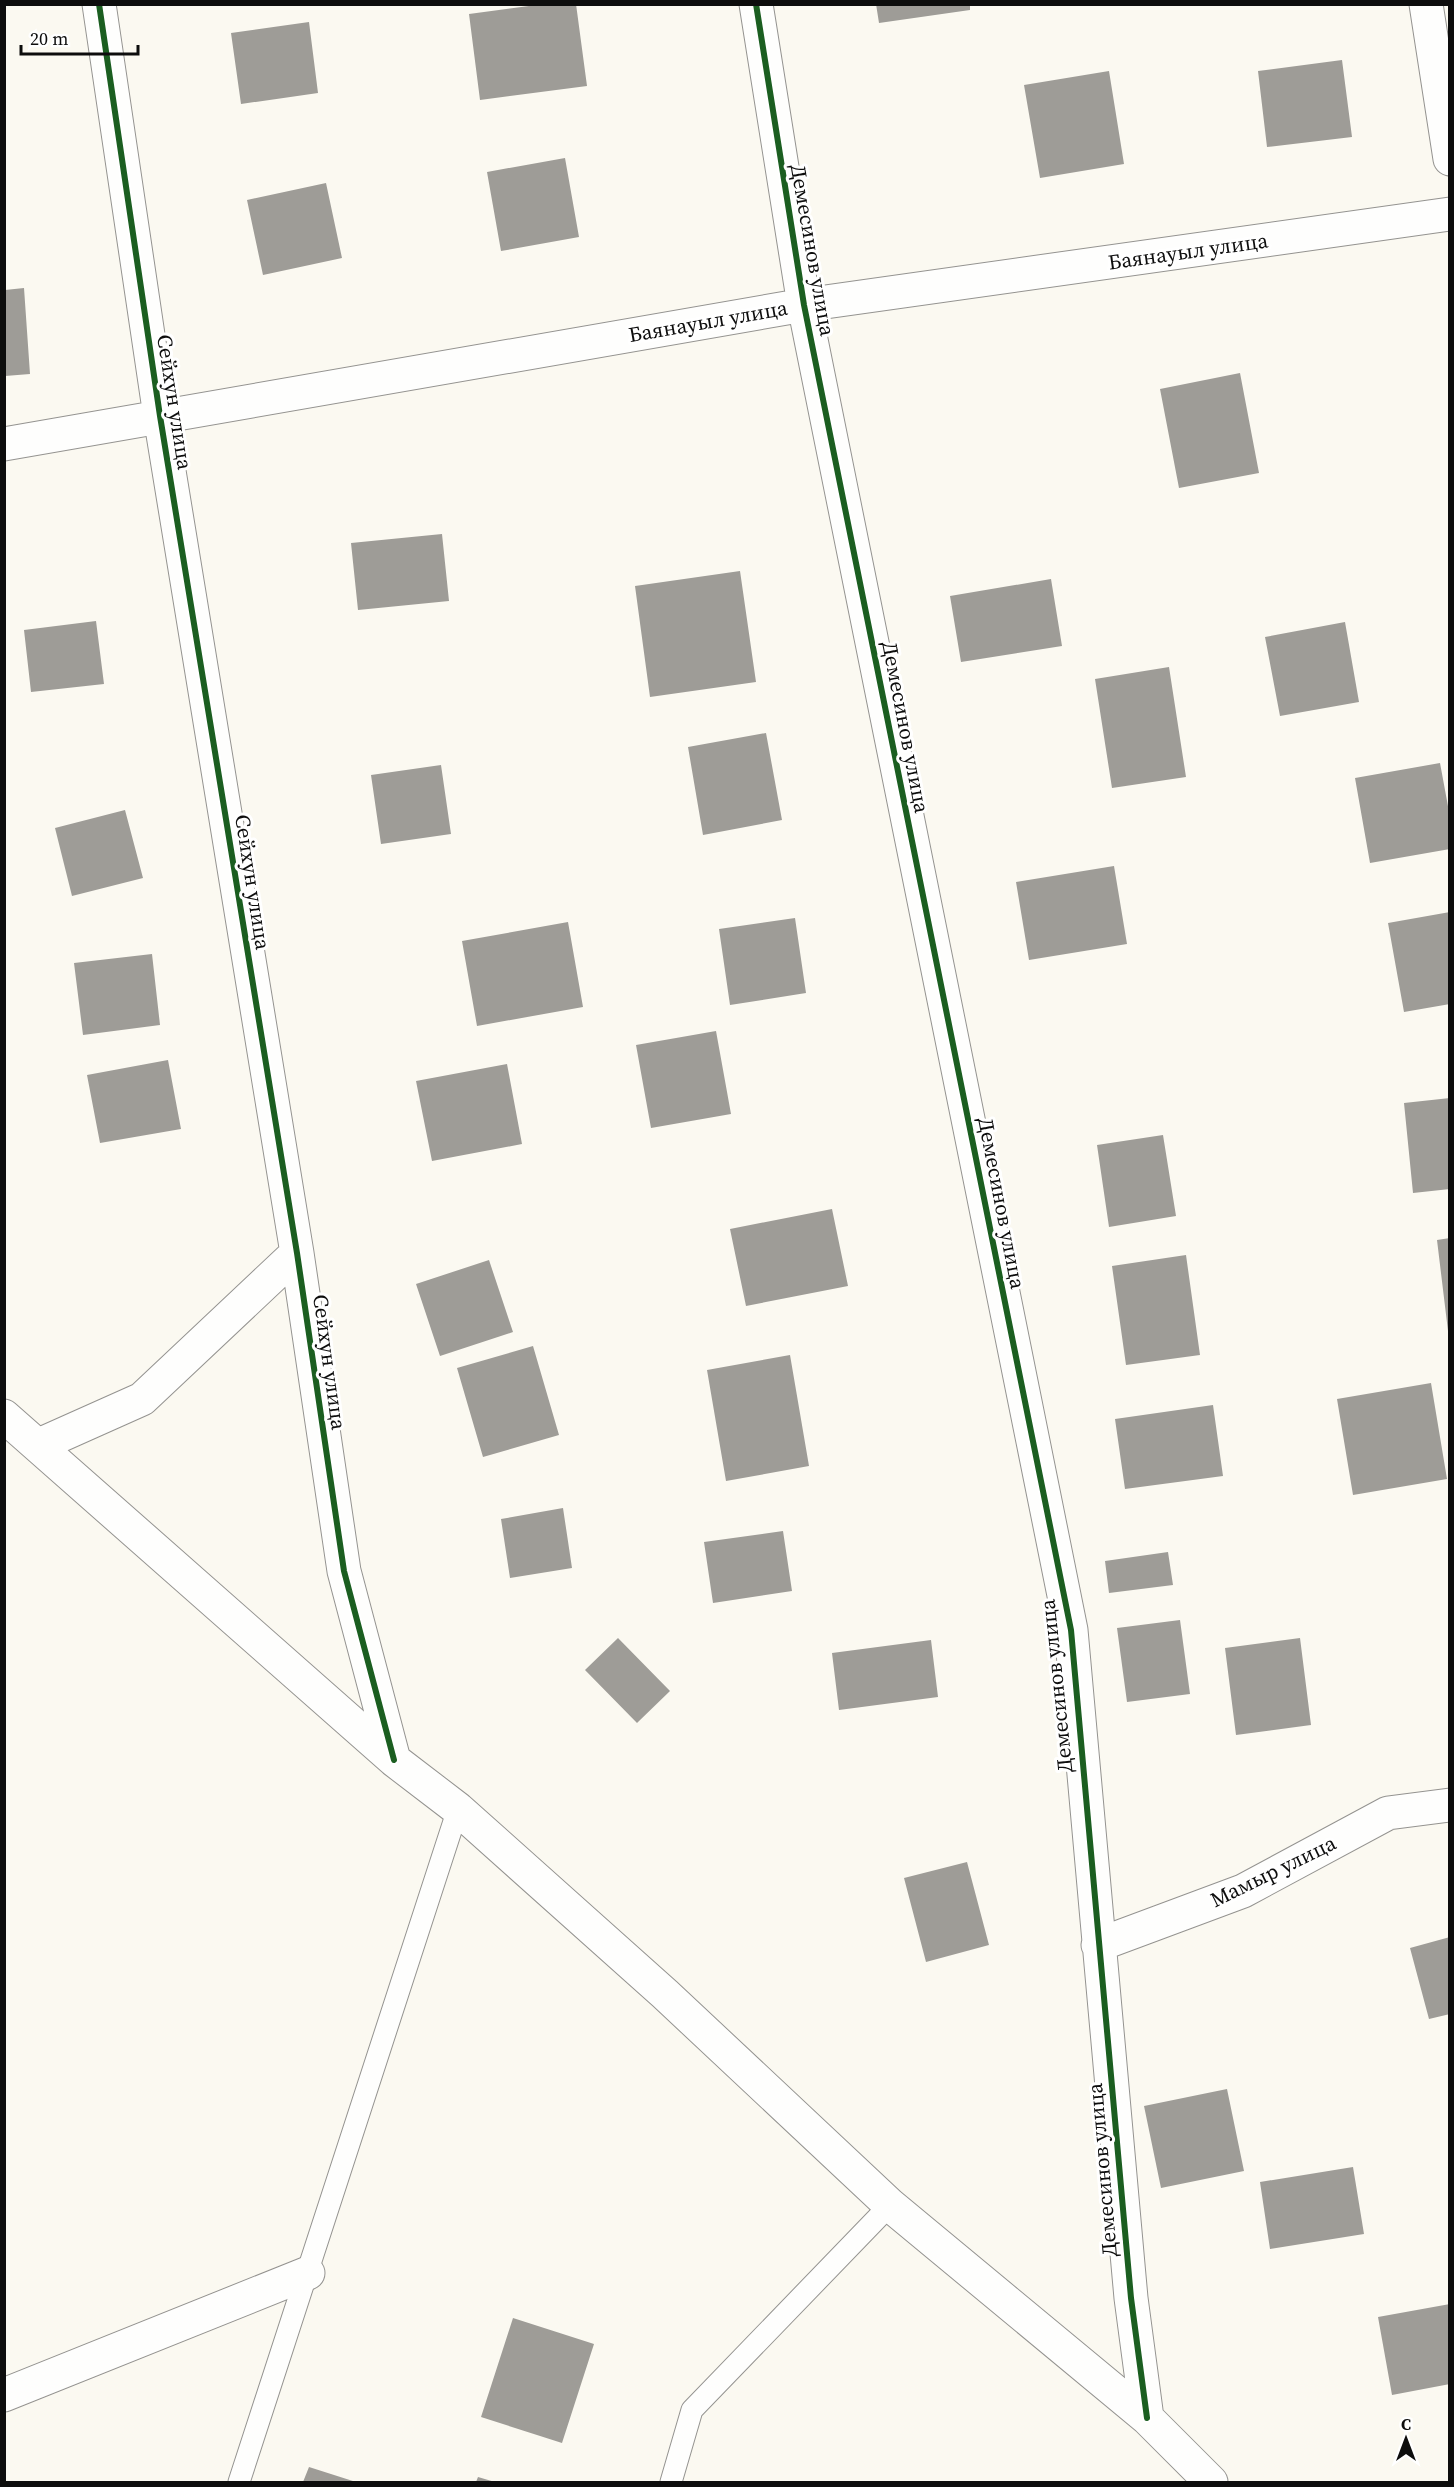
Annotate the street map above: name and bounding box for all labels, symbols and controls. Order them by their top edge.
scale bar [21,18,138,56]
text: 20 m [30,26,68,51]
street label: Демесинов улица [784,162,842,339]
street label: Баянауыл улица [1106,225,1270,277]
street label: Баянауыл улица [626,293,790,349]
street label: Сейхун улица [150,332,200,472]
street label: Демесинов улица [875,639,937,816]
street label: Сейхун улица [228,812,278,952]
street label: Демесинов улица [971,1115,1033,1292]
street label: Сейхун улица [306,1292,354,1432]
street label: Демесинов улица [1032,1597,1080,1774]
street label: Мамыр улица [1205,1828,1341,1914]
street label: Демесинов улица [1080,2082,1124,2258]
north arrow [1376,2409,1436,2469]
text: С [1401,2413,1411,2435]

